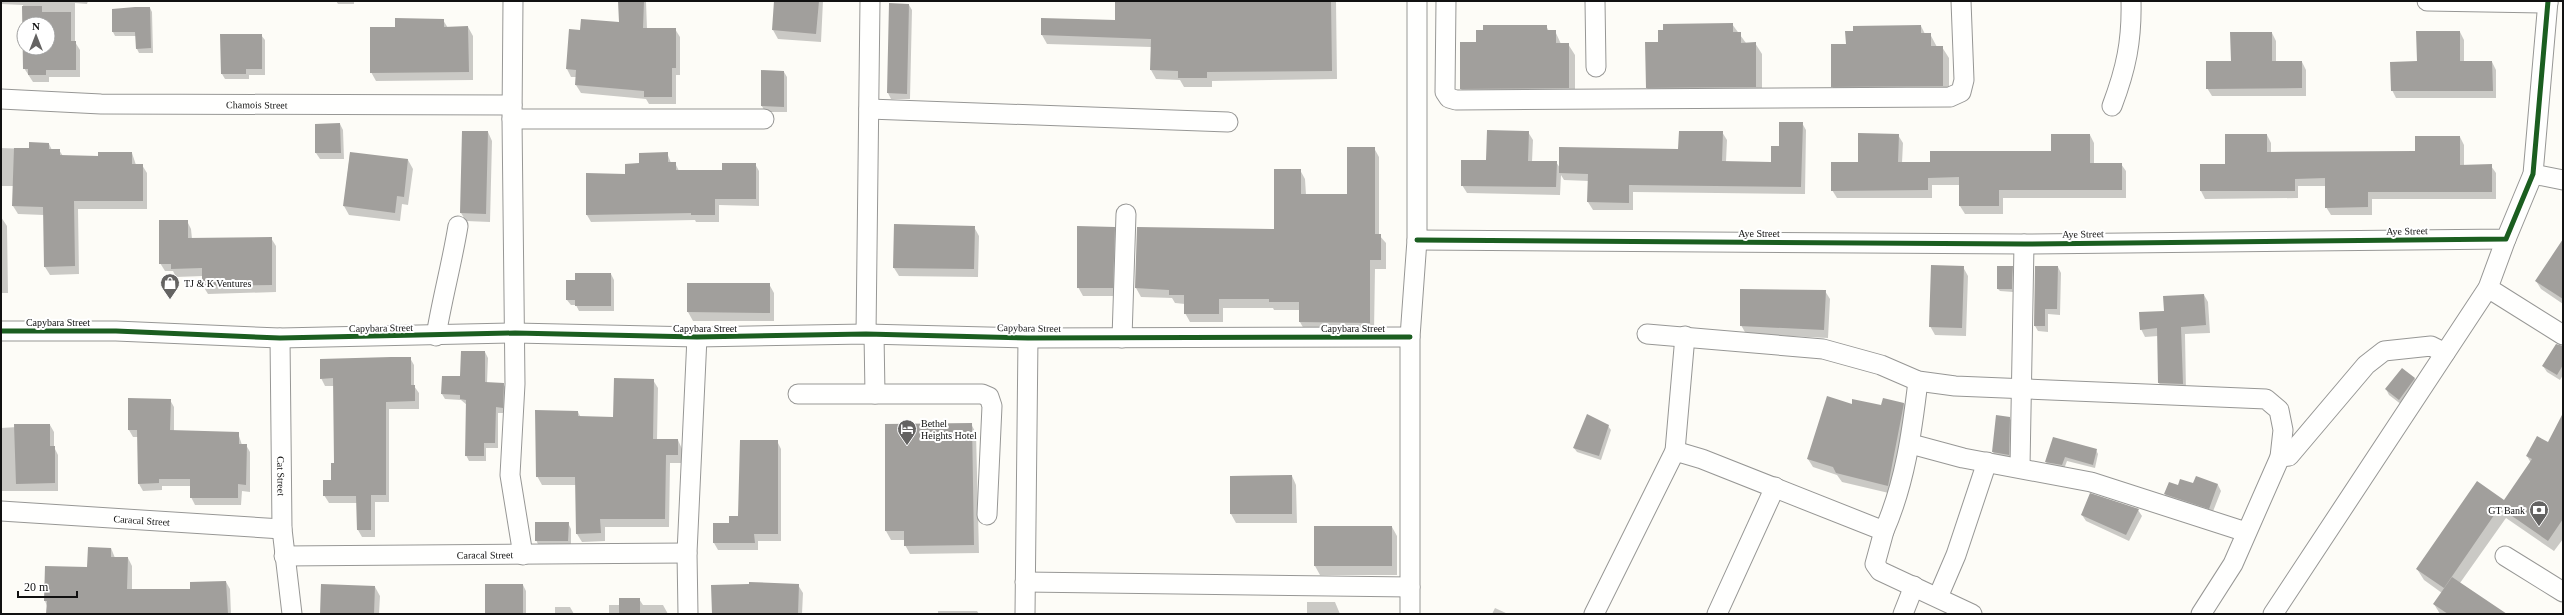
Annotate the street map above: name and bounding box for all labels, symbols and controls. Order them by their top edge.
north arrow [16,16,56,56]
text: N [32,20,40,32]
street label: Chamois Street [226,99,288,110]
street label: Aye Street [2386,225,2428,237]
street label: Aye Street [1738,228,1780,239]
street label: Aye Street [2062,228,2104,240]
shop icon: TJ & K Ventures [159,272,181,300]
place label: TJ & K Ventures [184,278,251,289]
street label: Capybara Street [26,317,90,328]
street label: Capybara Street [349,322,413,334]
street label: Capybara Street [997,322,1061,334]
street label: Capybara Street [673,323,737,334]
street label: Capybara Street [1321,323,1385,334]
hotel icon: Bethel Heights Hotel [896,418,918,446]
place label: Bethel Heights Hotel [921,418,977,441]
street label: Cat Street [276,456,287,496]
bank icon: GT Bank [2528,499,2550,527]
place label: GT Bank [2488,505,2525,516]
street label: Caracal Street [113,513,170,527]
street label: Caracal Street [457,549,513,560]
scale bar [18,573,77,599]
text: 20 m [24,580,49,594]

